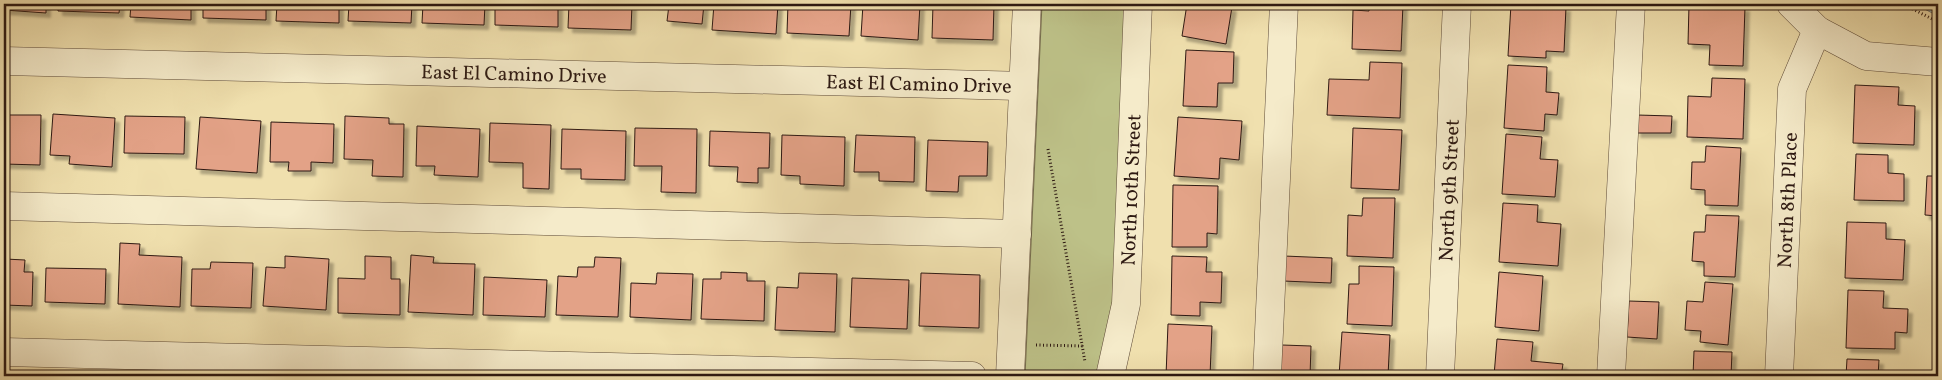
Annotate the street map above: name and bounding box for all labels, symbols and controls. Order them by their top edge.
street label: East El Camino Drive [421,59,607,92]
street label: East El Camino Drive [825,69,1012,102]
street label: North 10th Street [1116,113,1150,266]
street label: North 9th Street [1433,118,1468,262]
street label: North 8th Place [1772,132,1806,269]

